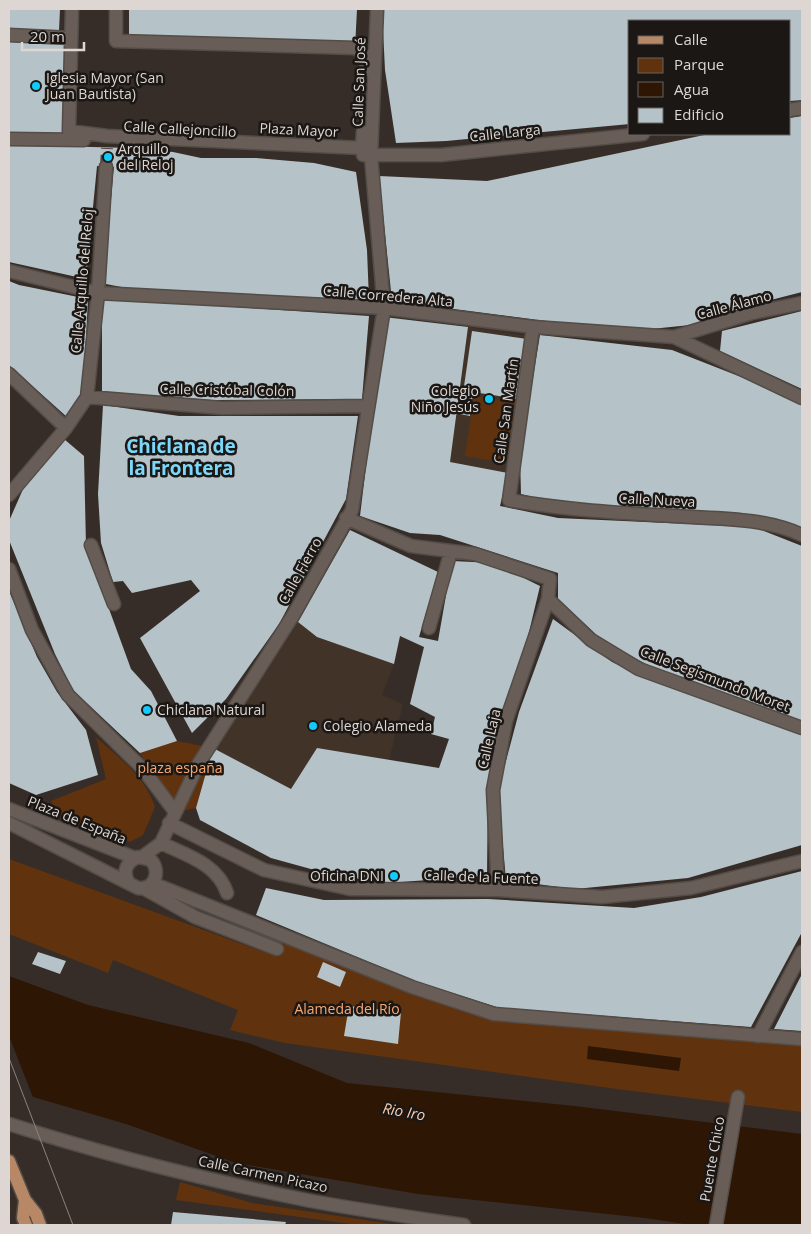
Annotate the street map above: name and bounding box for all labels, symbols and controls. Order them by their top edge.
scale bar [22,20,85,52]
legend [628,20,791,135]
text: 20 m [30,26,65,46]
text: Calle [674,29,708,49]
street label: Calle San José [347,37,370,127]
text: Parque [674,54,724,74]
place label: Iglesia Mayor (San Juan Bautista) [44,68,164,103]
text: Agua [674,79,709,99]
marker: Iglesia Mayor (San Juan Bautista) [30,80,42,92]
text: Edificio [674,104,724,124]
street label: Calle Callejoncillo [123,116,237,141]
street label: Plaza Mayor [259,118,339,141]
street label: Calle Larga [468,119,541,146]
place label: Arquillo del Reloj [118,139,174,174]
marker: Arquillo del Reloj [102,151,114,163]
street label: Calle Arquillo del Reloj [66,208,97,354]
street label: Calle Corredera Alta [322,280,454,311]
street label: Calle Álamo [694,285,773,324]
street label: Calle San Martín [489,357,522,465]
street label: Calle Cristóbal Colón [160,379,294,400]
place label: Colegio Niño Jesús [411,381,479,416]
marker: Colegio Niño Jesús [483,393,495,405]
district label: Chiclana de la Frontera [126,433,236,481]
street label: Calle Nueva [618,488,696,511]
street label: Calle Fierro [273,534,326,608]
street label: Calle Segismundo Moret [638,641,793,716]
place label: Chiclana Natural [157,700,265,719]
marker: Chiclana Natural [141,704,153,716]
street label: Calle Laja [472,707,505,771]
place label: Colegio Alameda [323,716,432,735]
marker: Colegio Alameda [307,720,319,732]
park label: plaza españa [137,758,223,777]
street label: Plaza de España [25,791,129,848]
street label: Calle de la Fuente [423,865,539,888]
place label: Oficina DNI [310,866,384,885]
marker: Oficina DNI [388,870,400,882]
park label: Alameda del Río [294,999,400,1018]
water label: Rio Iro [381,1097,427,1125]
street label: Puente Chico [695,1115,728,1203]
street label: Calle Carmen Picazo [197,1150,330,1197]

